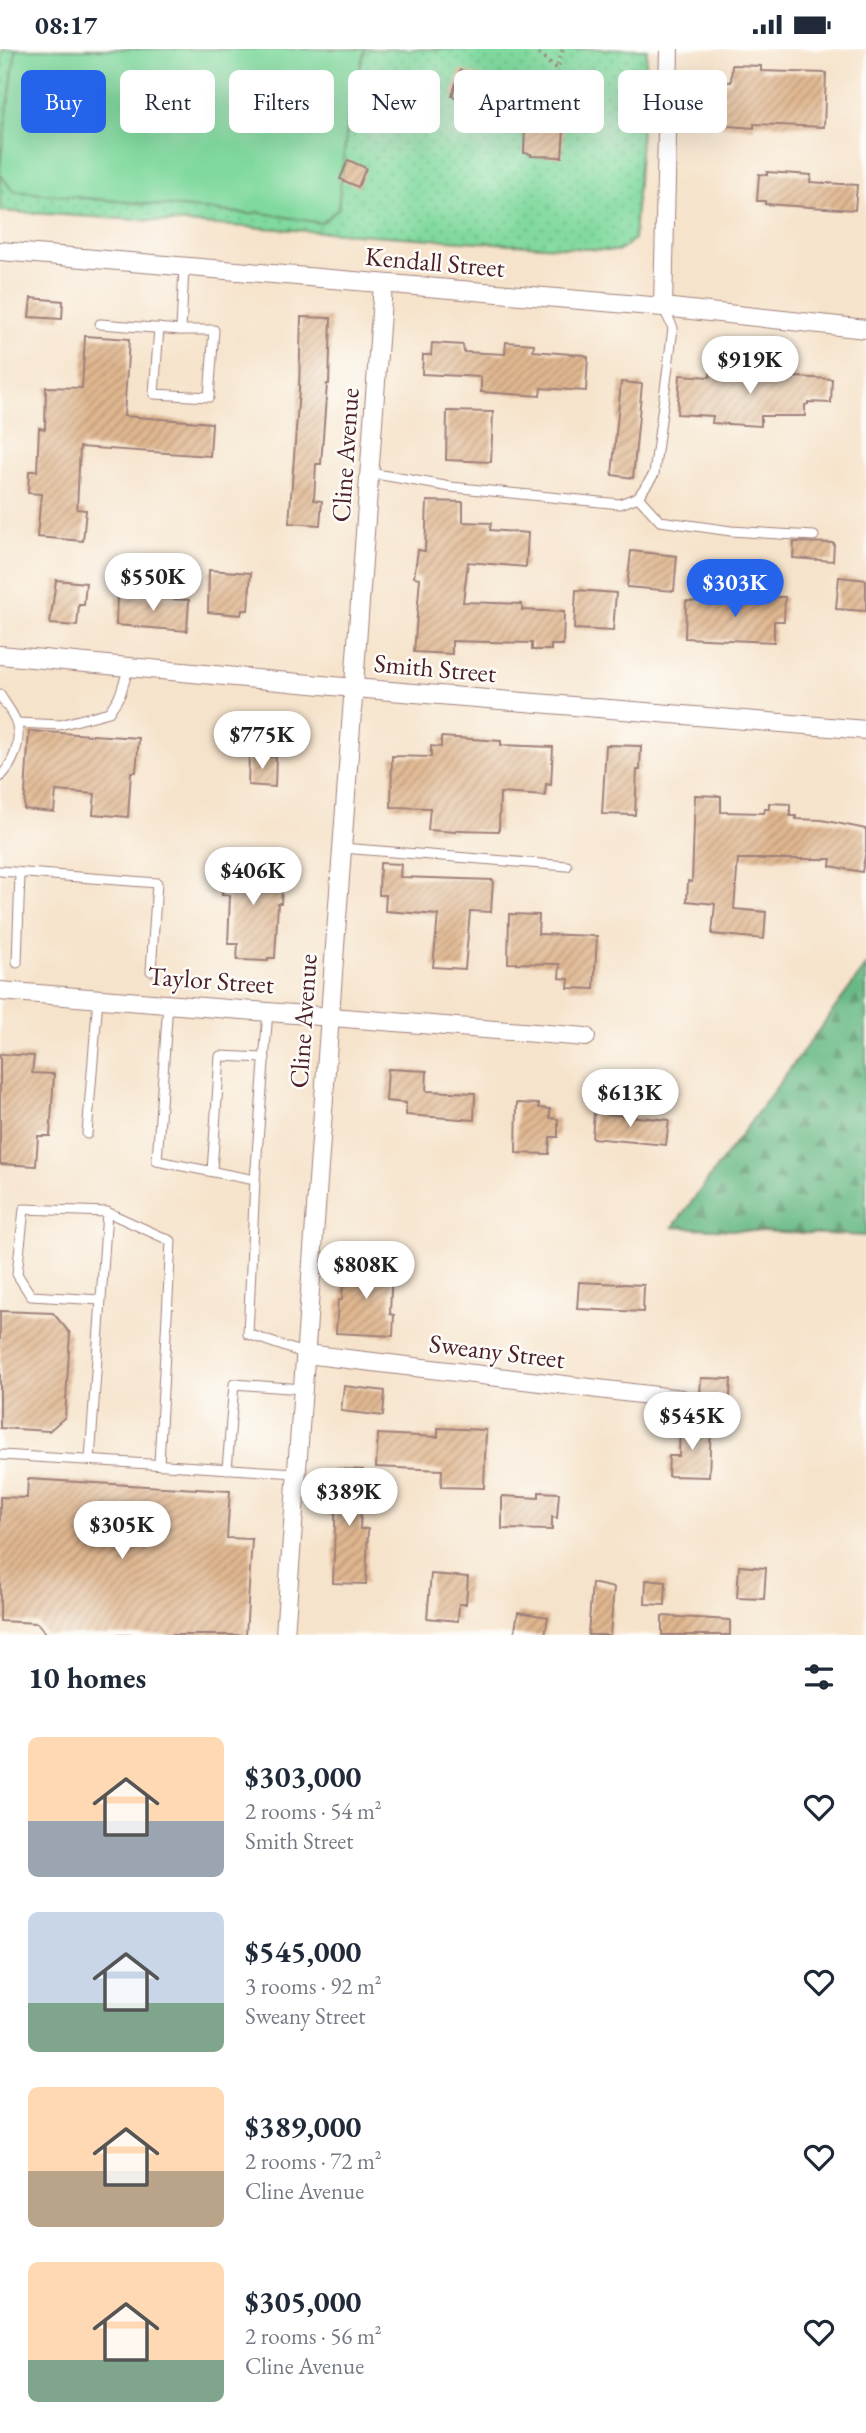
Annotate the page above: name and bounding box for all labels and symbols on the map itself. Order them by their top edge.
street label: Kendall Street [364,239,506,285]
pin: $919K [701,337,799,396]
street label: Cline Avenue [323,387,367,523]
pin: $550K [104,553,202,613]
pin: $303K [686,559,784,619]
street label: Smith Street [372,646,498,690]
pin: $775K [213,711,311,771]
pin: $406K [204,847,302,907]
street label: Cline Avenue [281,953,325,1089]
street label: Taylor Street [147,959,275,1001]
pin: $613K [581,1069,679,1129]
pin: $808K [317,1241,415,1301]
street label: Sweany Street [427,1326,567,1376]
pin: $545K [643,1393,741,1452]
pin: $389K [300,1469,398,1528]
pin: $305K [73,1501,171,1561]

